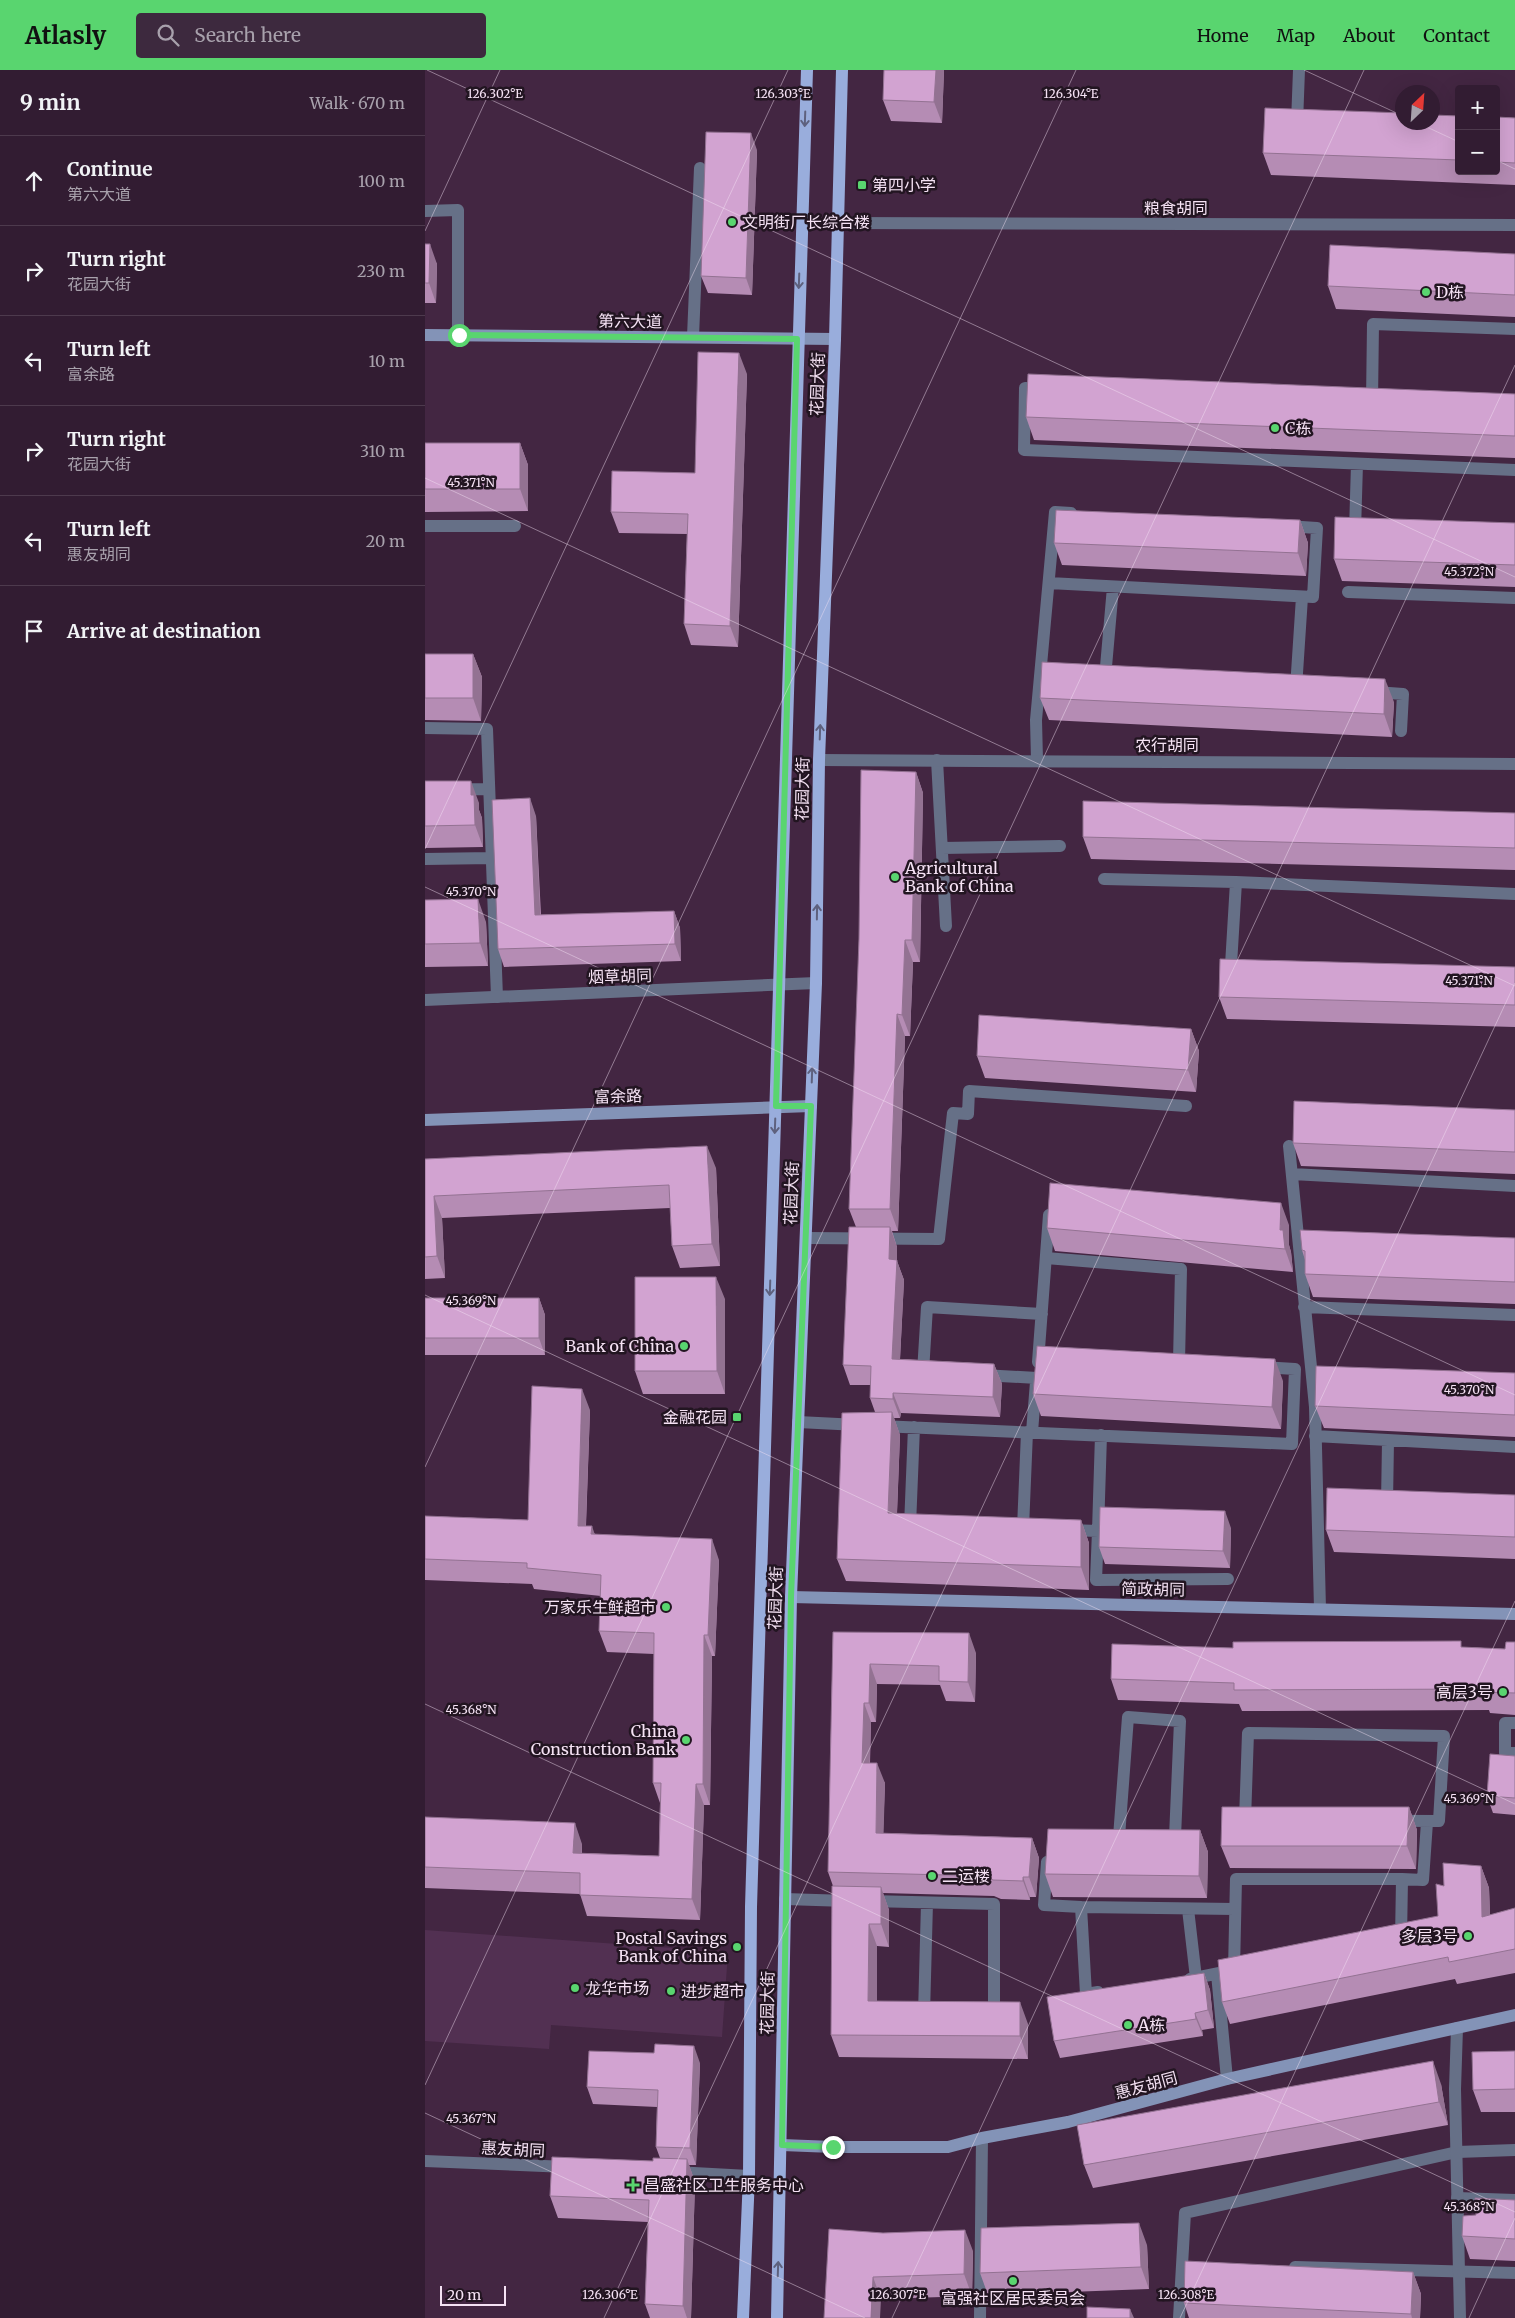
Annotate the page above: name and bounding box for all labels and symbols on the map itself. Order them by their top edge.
north arrow [1395,85,1440,130]
text: 126.302°E [467,86,523,101]
text: 126.303°E [755,86,811,101]
text: 126.304°E [1044,86,1099,101]
one-way arrow [800,110,810,126]
place label: 第四小学 [872,175,936,195]
marker: 第四小学 [856,179,868,191]
street label: 粮食胡同 [1144,198,1208,218]
place label: 文明街厂长综合楼 [742,212,870,232]
marker: 文明街厂长综合楼 [726,216,738,228]
one-way arrow [794,272,804,289]
place label: D栋 [1436,282,1464,302]
marker: D栋 [1420,286,1432,298]
street label: 第六大道 [598,310,662,332]
route start [448,324,471,347]
street label: 花园大街 [806,352,828,416]
place label: C栋 [1285,418,1311,438]
marker: C栋 [1269,422,1281,434]
text: 45.371°N [447,475,496,490]
text: 45.372°N [1444,564,1495,579]
one-way arrow [815,725,825,741]
street label: 农行胡同 [1135,735,1199,755]
street label: 花园大街 [791,757,813,821]
place label: Agricultural Bank of China [904,858,1014,896]
marker: Agricultural Bank of China [889,871,901,883]
text: 45.370°N [446,884,497,899]
one-way arrow [812,905,822,921]
street label: 烟草胡同 [588,965,652,987]
text: 45.371°N [1445,973,1494,988]
one-way arrow [808,1067,817,1083]
street label: 富余路 [594,1085,642,1107]
one-way arrow [770,1118,780,1134]
street label: 花园大街 [780,1161,802,1225]
one-way arrow [765,1280,775,1296]
text: 45.369°N [446,1293,497,1308]
place label: Bank of China [565,1336,674,1356]
marker: Bank of China [678,1340,690,1352]
text: 45.370°N [1444,1382,1495,1397]
place label: 金融花园 [663,1407,727,1427]
marker: 金融花园 [731,1411,743,1423]
street label: 花园大街 [764,1566,786,1630]
street label: 简政胡同 [1121,1578,1185,1600]
place label: 万家乐生鲜超市 [544,1597,656,1617]
marker: 万家乐生鲜超市 [660,1601,672,1613]
place label: 高层3号 [1436,1682,1493,1702]
marker: 高层3号 [1497,1686,1509,1698]
text: 45.368°N [446,1702,497,1717]
place label: China Construction Bank [531,1721,677,1759]
marker: China Construction Bank [680,1734,692,1746]
text: 45.369°N [1444,1791,1495,1806]
place label: 二运楼 [942,1866,990,1886]
marker: 二运楼 [926,1870,938,1882]
place label: 多层3号 [1401,1926,1458,1946]
place label: Postal Savings Bank of China [616,1928,727,1966]
marker: 多层3号 [1462,1930,1474,1942]
marker: Postal Savings Bank of China [731,1941,743,1953]
street label: 花园大街 [756,1971,778,2035]
place label: 龙华市场 [585,1978,649,1998]
place label: 进步超市 [681,1981,745,2001]
marker: 龙华市场 [569,1982,581,1994]
marker: 进步超市 [665,1985,677,1997]
place label: A栋 [1137,2015,1165,2035]
marker: A栋 [1122,2019,1134,2031]
street label: 惠友胡同 [1112,2067,1180,2103]
text: 45.367°N [446,2111,497,2126]
route end [822,2136,845,2159]
street label: 惠友胡同 [481,2137,545,2161]
place label: 昌盛社区卫生服务中心 [644,2175,804,2195]
marker: 昌盛社区卫生服务中心 [626,2178,640,2192]
text: 45.368°N [1444,2199,1495,2214]
one-way arrow [774,2262,783,2278]
marker: 富强社区居民委员会 [1007,2275,1019,2287]
scale bar [440,2283,506,2306]
text: 126.306°E [582,2287,638,2302]
text: 126.307°E [870,2287,926,2302]
text: 126.308°E [1158,2287,1214,2302]
place label: 富强社区居民委员会 [941,2288,1085,2308]

